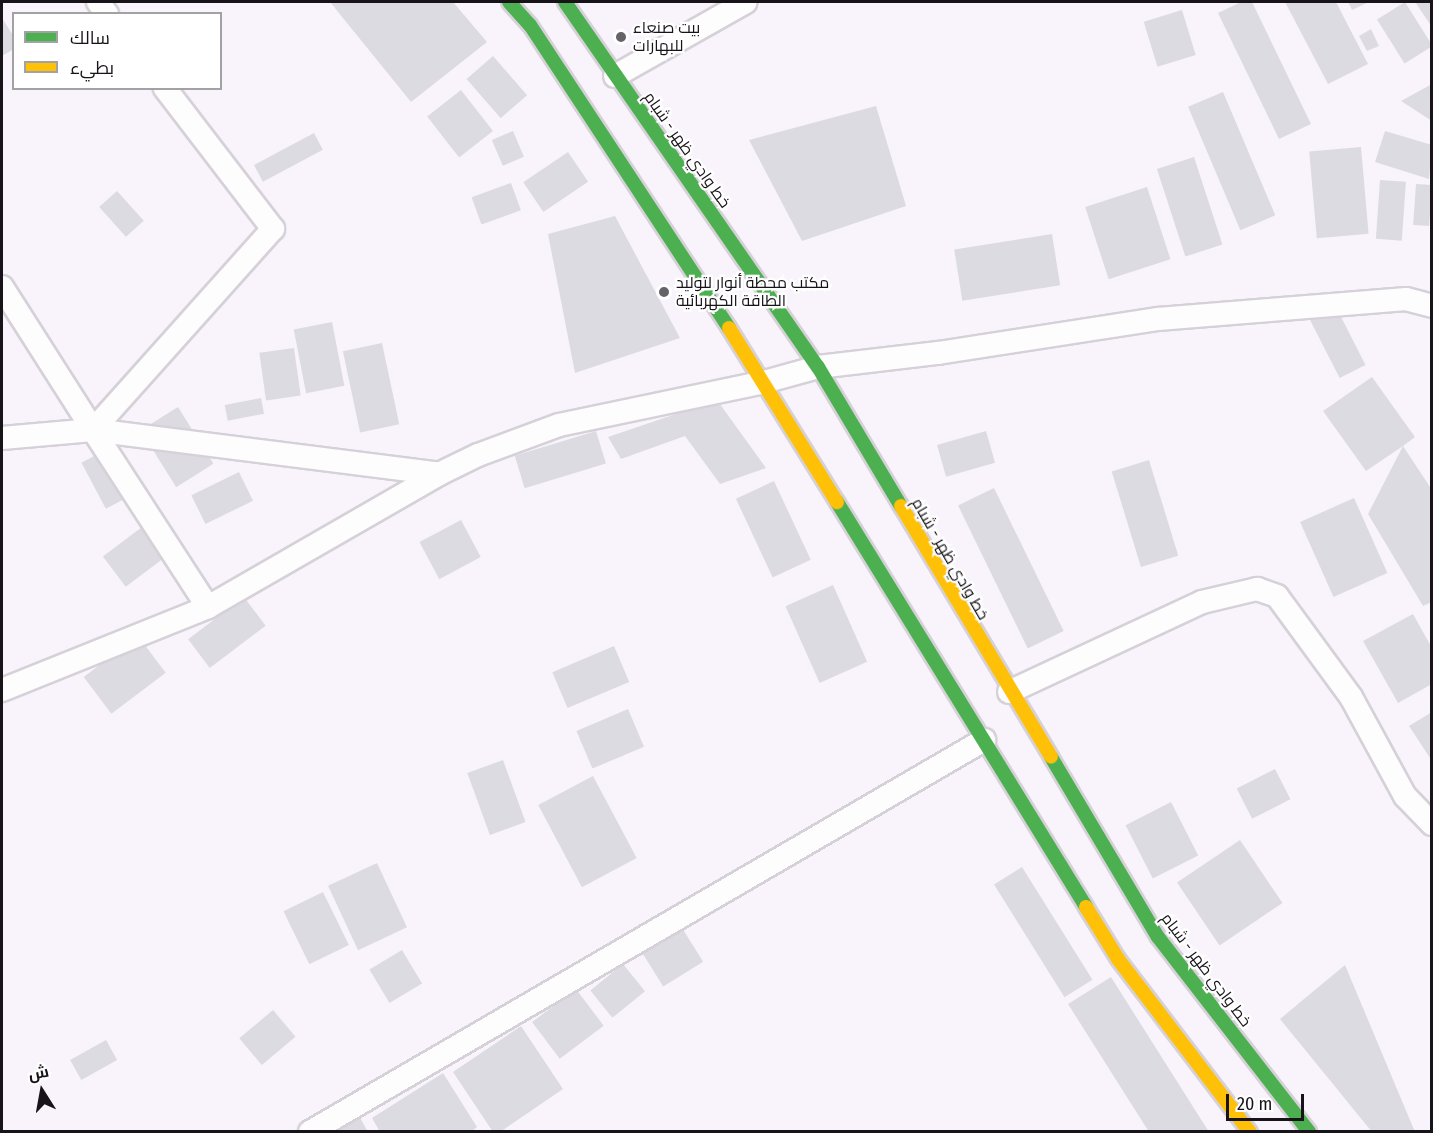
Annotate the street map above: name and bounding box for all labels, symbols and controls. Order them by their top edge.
legend [12,12,222,90]
place label: بيت صنعاء للبهارات [633,18,700,56]
text: سالك [70,27,110,49]
marker: بيت صنعاء للبهارات [614,30,628,44]
text: بطيء [70,57,114,79]
street label: خط وادي ظهر - شبام [640,88,734,212]
place label: مكتب محطة أنوار لتوليد الطاقة الكهربائية [676,273,829,311]
marker: مكتب محطة أنوار لتوليد الطاقة الكهربائية [657,285,671,299]
street label: خط وادي ظهر - شبام [907,495,993,623]
street label: خط وادي ظهر - شبام [1157,909,1255,1031]
north arrow [12,1061,72,1121]
text: ش [27,1062,50,1084]
scale bar [1229,1082,1307,1120]
text: 20 m [1237,1093,1272,1115]

